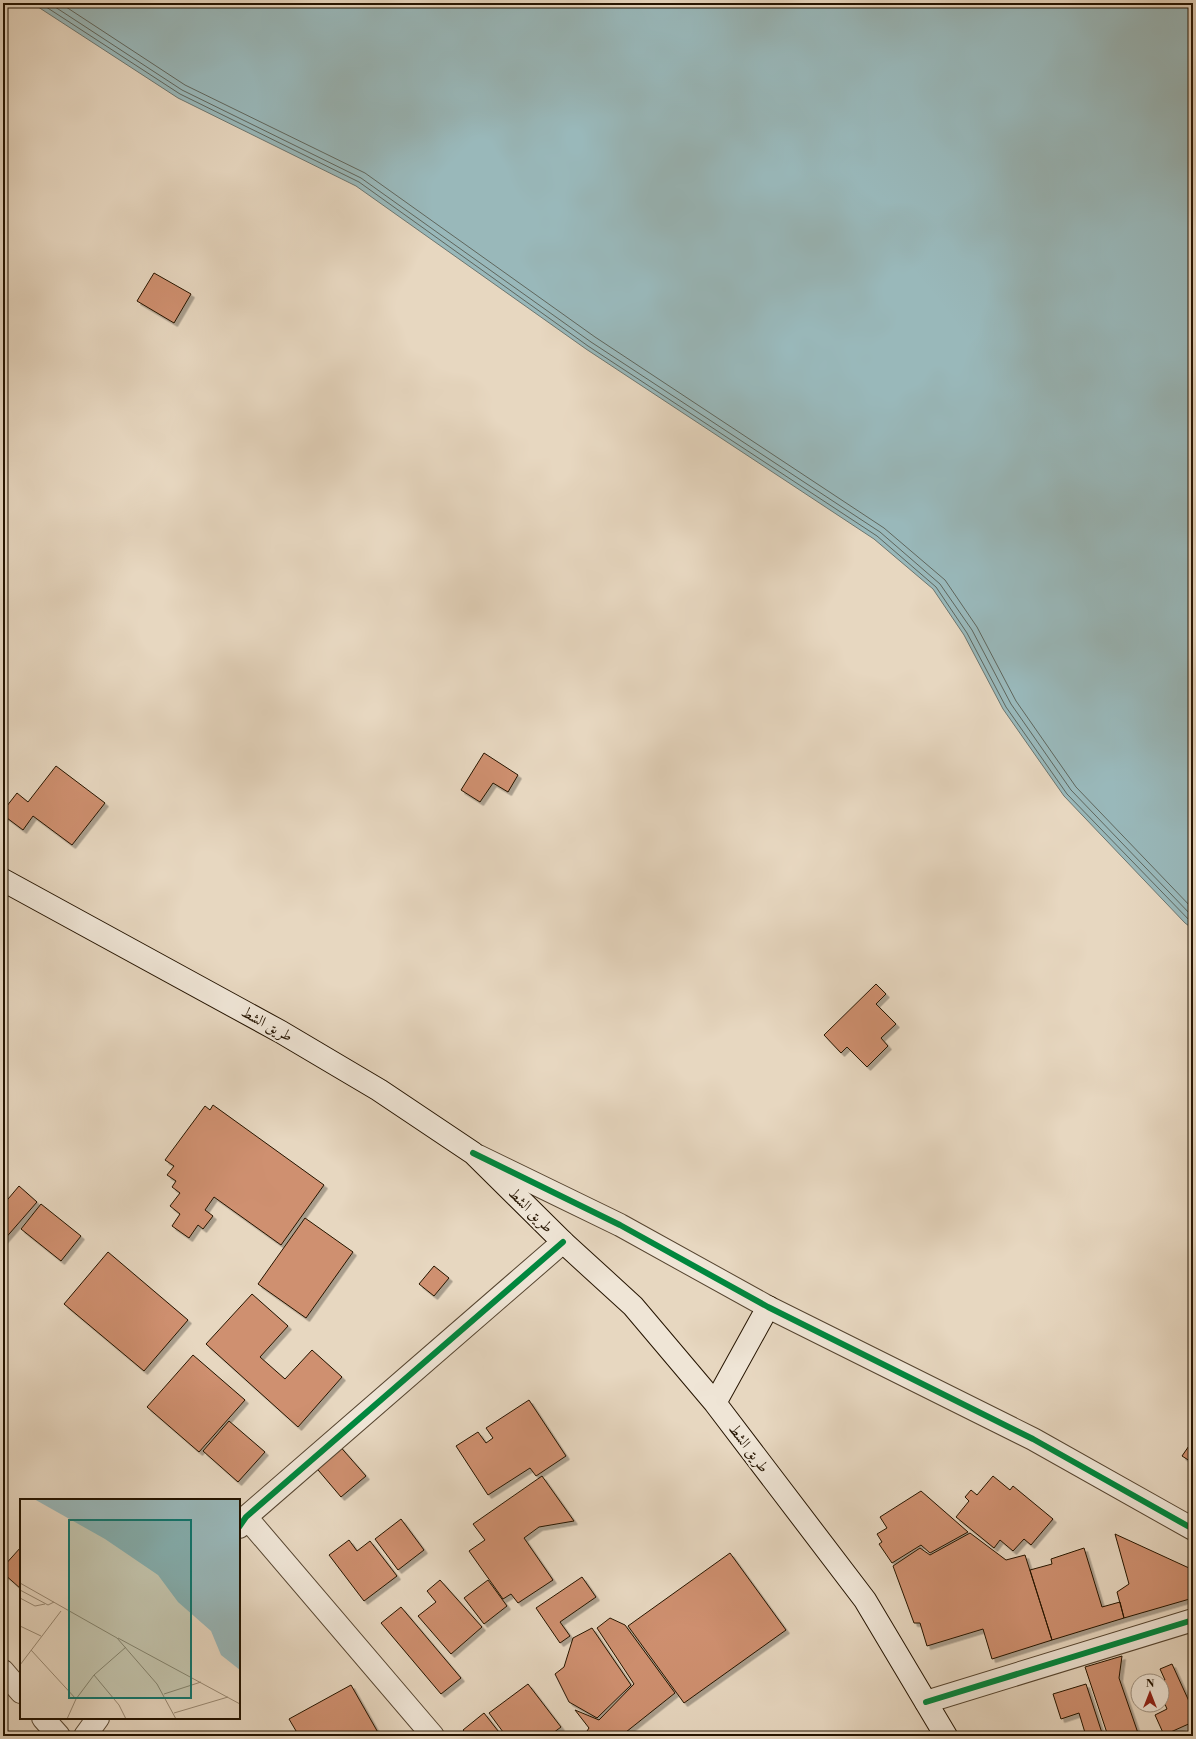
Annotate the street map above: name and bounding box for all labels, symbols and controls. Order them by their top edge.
street label: طريق الشط [238,1003,296,1046]
street label: طريق الشط [504,1184,557,1237]
street label: طريق الشط [724,1420,773,1476]
inset map [20,1499,240,1719]
north arrow [1130,1673,1170,1713]
text: N [1146,1677,1155,1691]

